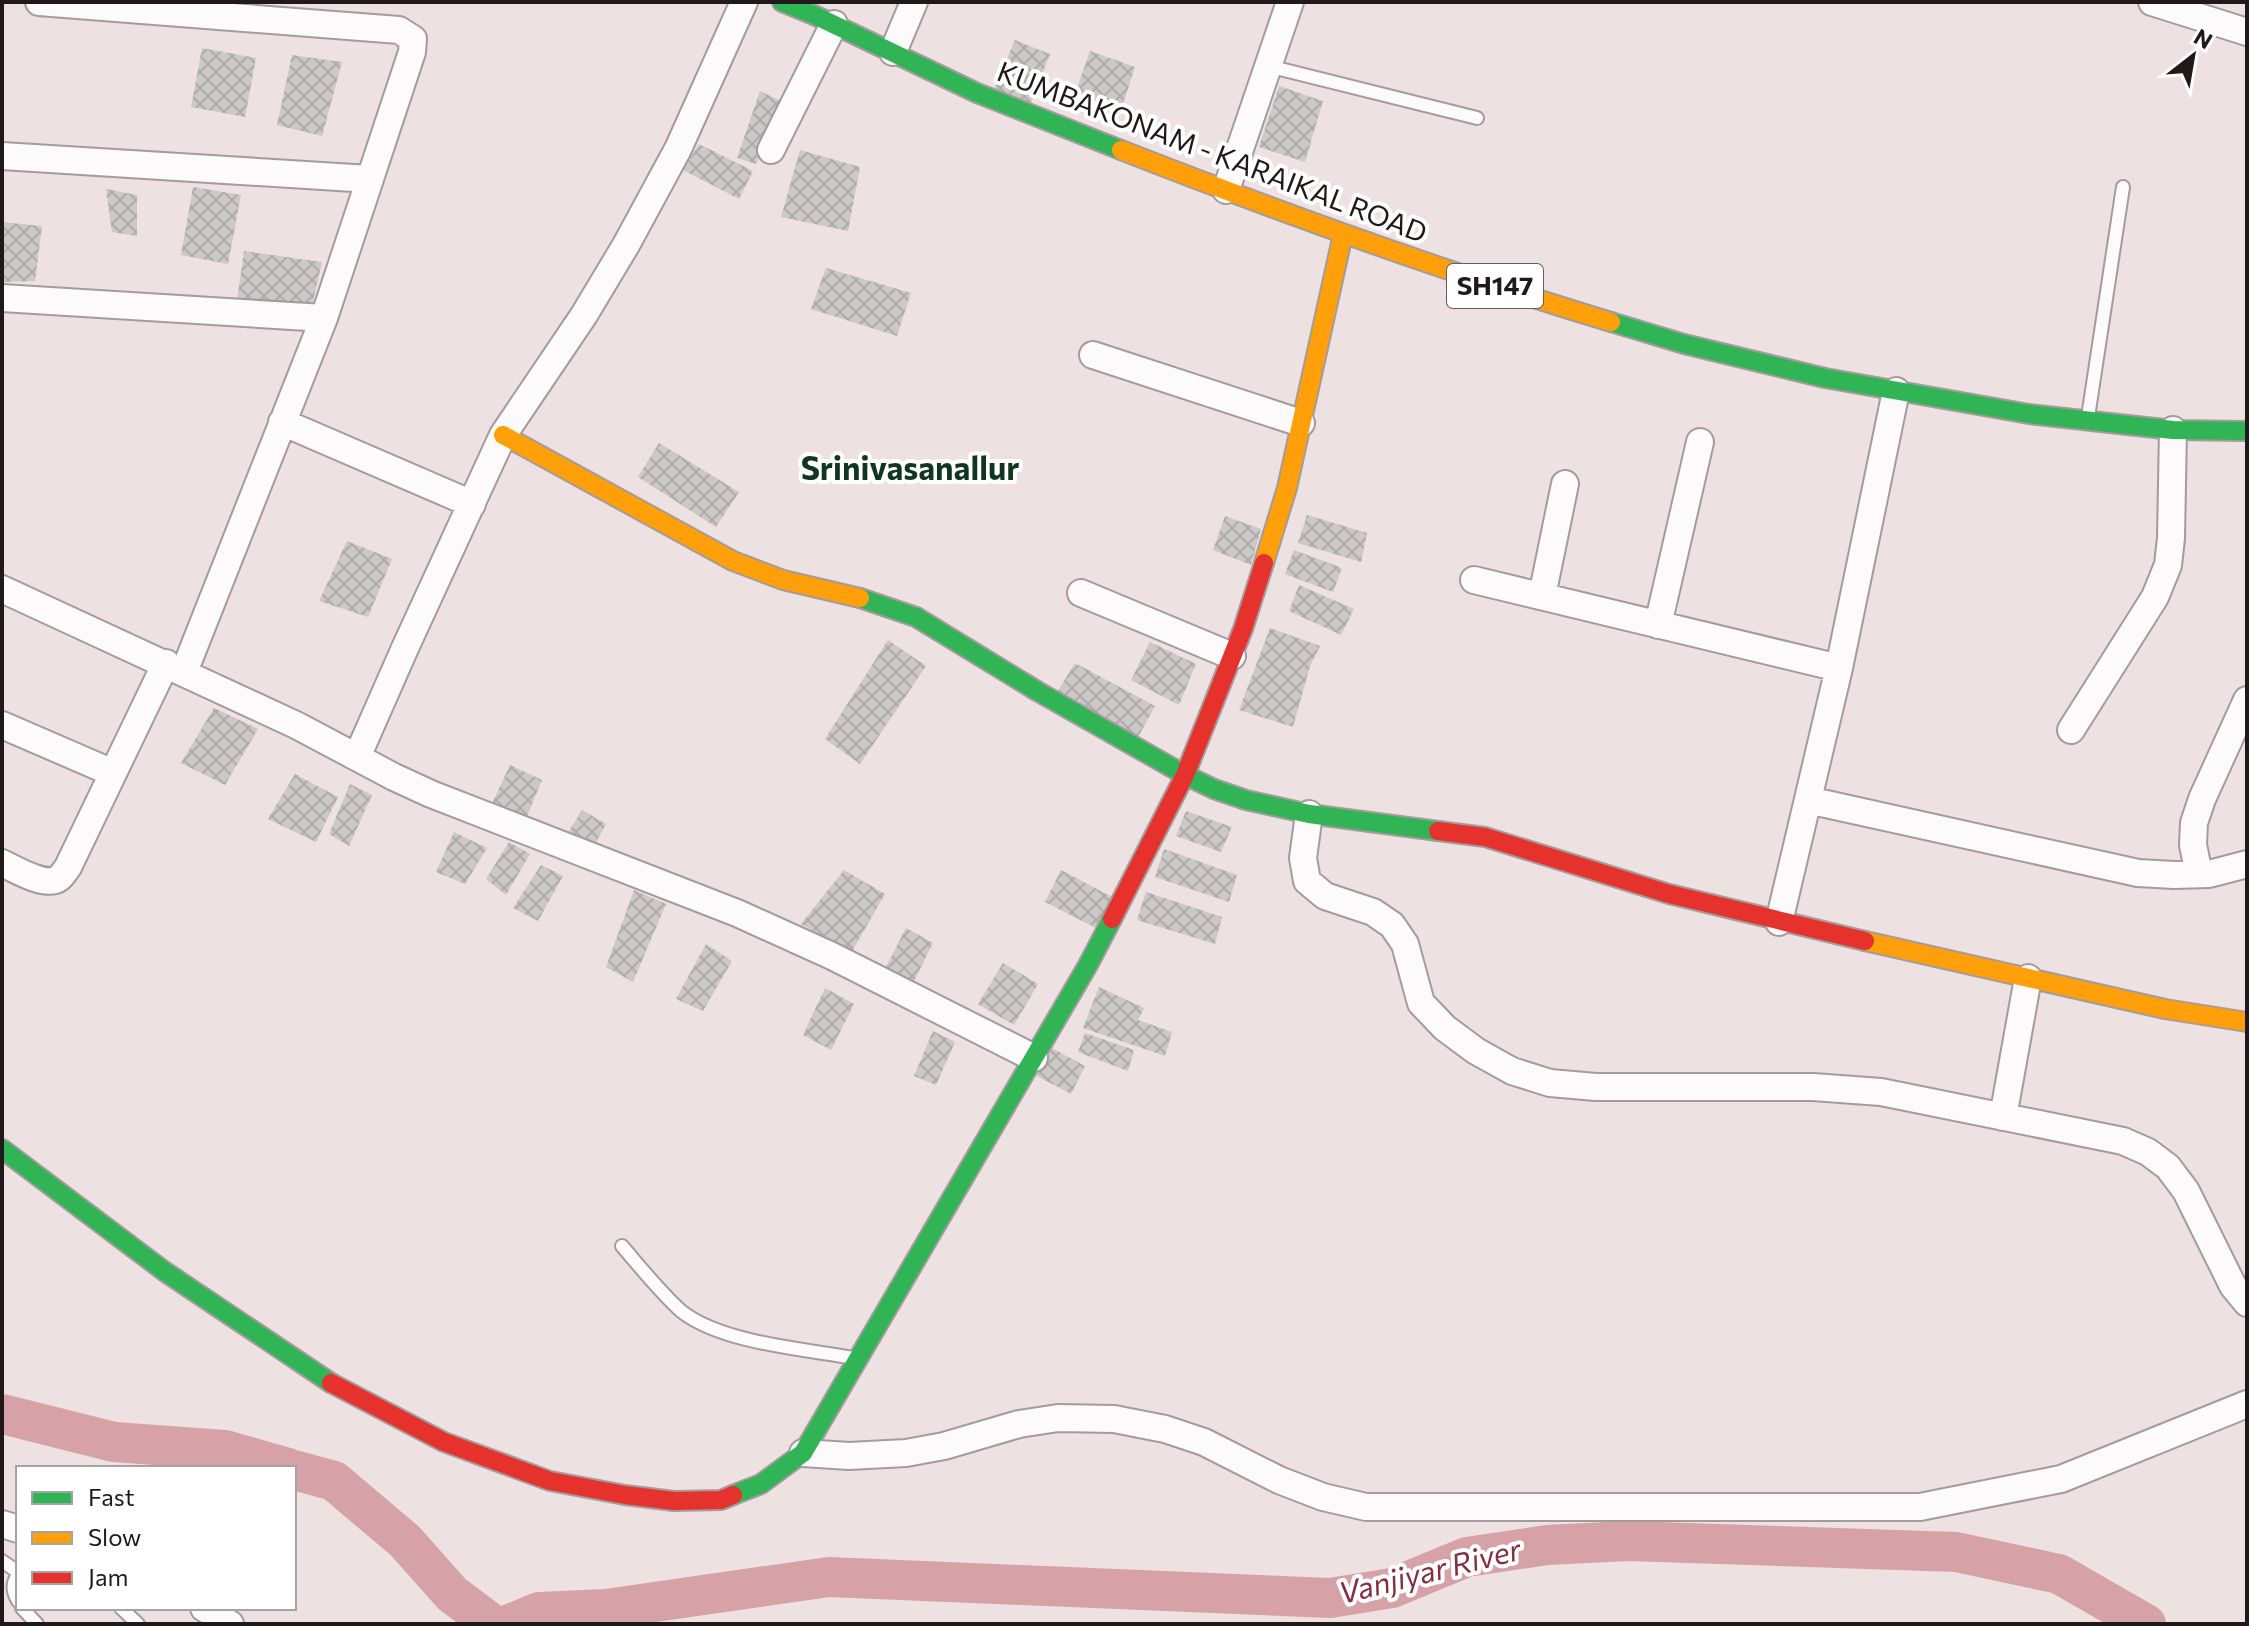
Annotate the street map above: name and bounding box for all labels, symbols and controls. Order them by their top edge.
north arrow [2153,16,2233,96]
text: N [2190,23,2218,54]
street label: KUMBAKONAM - KARAIKAL ROAD [993,53,1432,249]
road number: SH147 [1447,264,1543,308]
district label: Srinivasanallur [801,447,1019,487]
legend [16,1466,296,1610]
text: Fast [88,1482,135,1511]
text: Slow [88,1522,141,1551]
water label: Vanjiyar River [1334,1529,1525,1610]
text: Jam [88,1562,128,1591]

